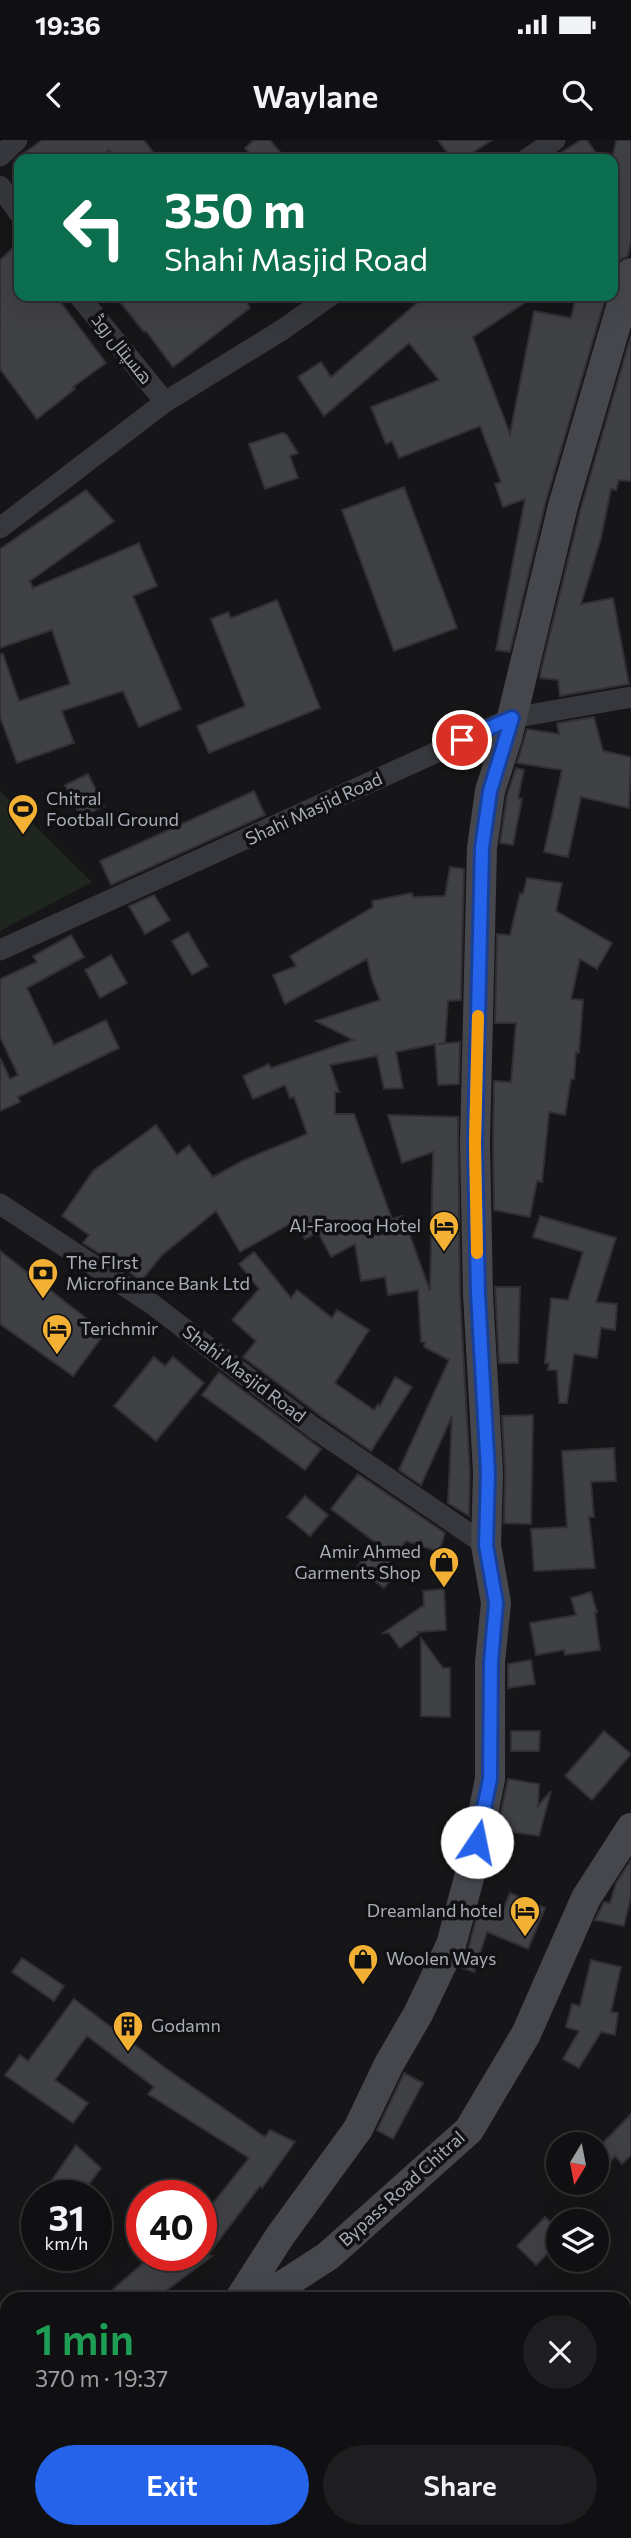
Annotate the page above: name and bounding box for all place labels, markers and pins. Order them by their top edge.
pin [432,710,492,770]
place label: Chitral Football Ground [46,787,179,830]
sports icon: Chitral Football Ground [6,792,40,836]
hotel icon: Al-Farooq Hotel [427,1209,461,1253]
place label: Al-Farooq Hotel [289,1214,421,1236]
place label: The FIrst Microfinance Bank Ltd [66,1251,250,1294]
bank icon: The FIrst Microfinance Bank Ltd [26,1256,60,1300]
hotel icon: Terichmir [40,1312,74,1356]
place label: Terichmir [80,1317,158,1339]
place label: Amir Ahmed Garments Shop [294,1540,421,1583]
shop icon: Amir Ahmed Garments Shop [427,1545,461,1589]
hotel icon: Dreamland hotel [508,1894,542,1938]
place label: Dreamland hotel [367,1899,502,1921]
shop icon: Woolen Ways [346,1942,380,1986]
place label: Woolen Ways [386,1947,496,1969]
building icon: Godamn [111,2009,145,2053]
place label: Godamn [151,2014,221,2036]

